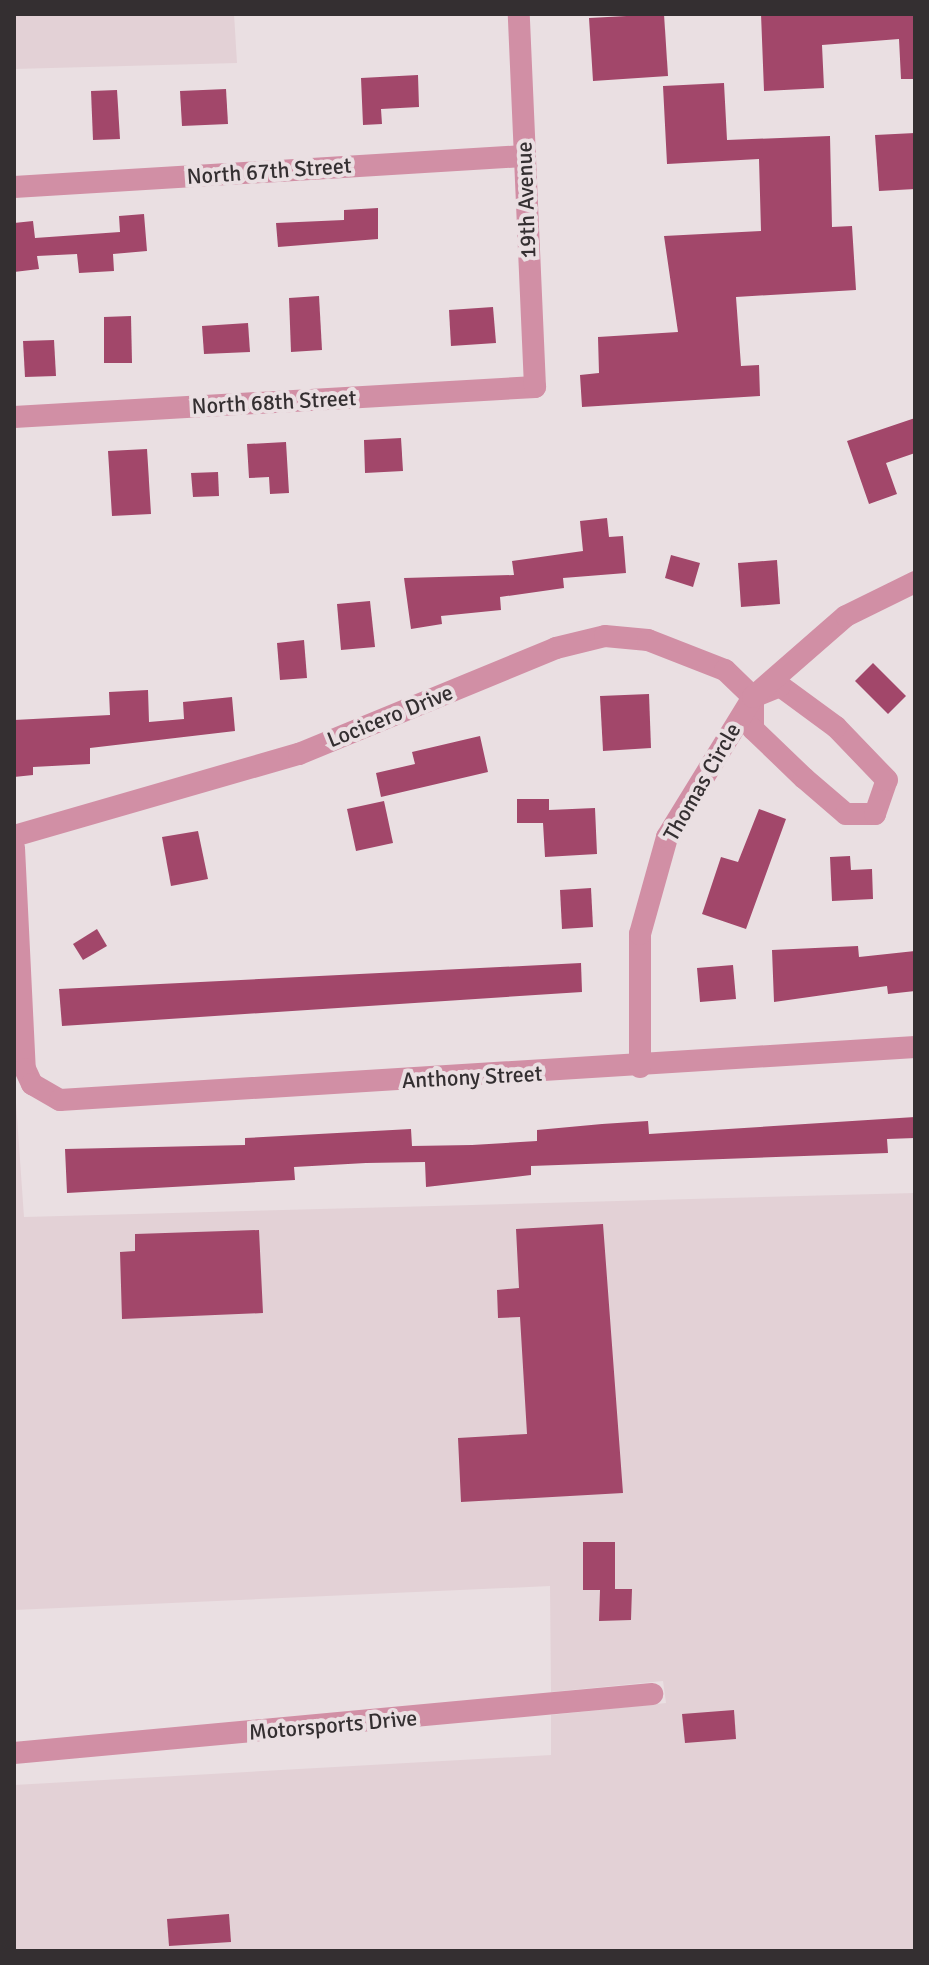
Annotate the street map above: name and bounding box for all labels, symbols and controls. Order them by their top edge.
street label: 19th Avenue [511,141,541,259]
street label: North 67th Street [186,152,352,190]
street label: North 68th Street [191,384,357,420]
street label: Locicero Drive [323,679,457,753]
street label: Thomas Circle [658,718,746,846]
street label: Anthony Street [401,1060,543,1094]
street label: Motorsports Drive [248,1704,418,1746]

